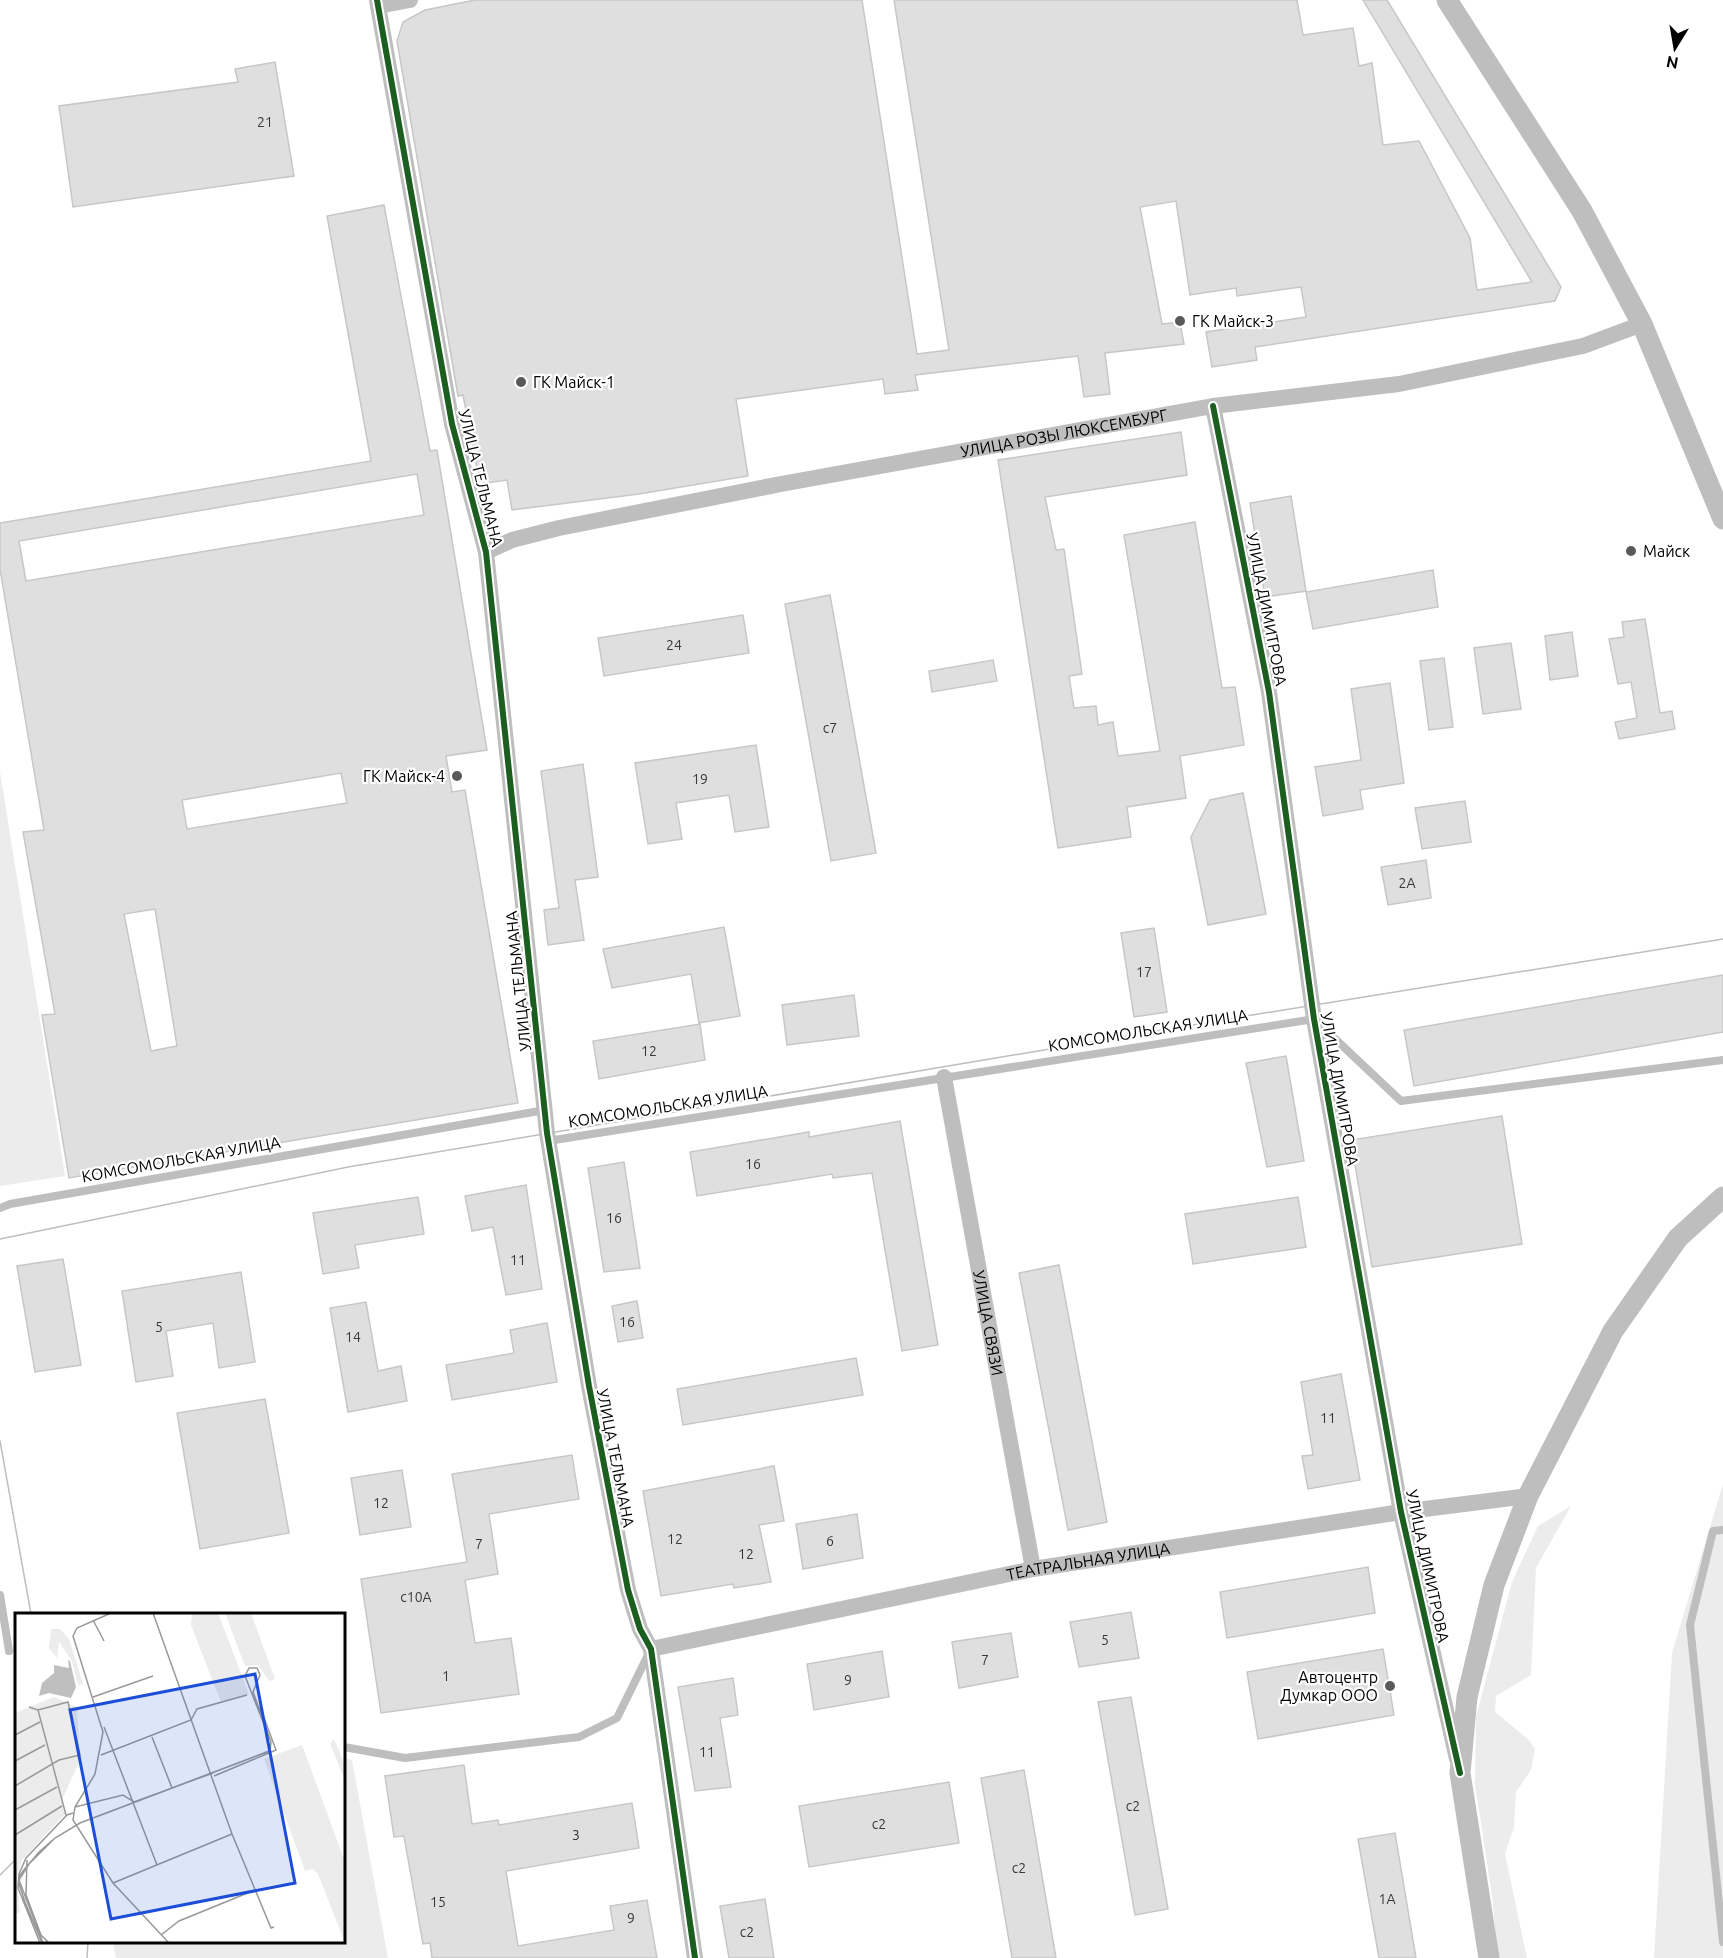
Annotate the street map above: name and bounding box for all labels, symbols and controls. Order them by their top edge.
north arrow [1645,18,1705,78]
text: N [1665,53,1680,73]
house number: 21 [257,114,273,130]
place label: ГК Майск-3 [1192,312,1274,330]
marker: ГК Майск-3 [1173,314,1187,328]
place label: ГК Майск-1 [533,373,615,391]
marker: ГК Майск-1 [514,375,528,389]
street label: УЛИЦА РОЗЫ ЛЮКСЕМБУРГ [959,405,1169,460]
street label: УЛИЦА ТЕЛЬМАНА [455,407,507,549]
street label: УЛИЦА ДИМИТРОВА [1243,531,1291,688]
place label: Майск [1643,542,1690,560]
marker: Майск [1624,544,1638,558]
house number: 24 [666,637,682,653]
house number: с7 [823,720,837,736]
place label: ГК Майск-4 [363,767,445,785]
marker: ГК Майск-4 [450,769,464,783]
house number: 19 [692,771,708,787]
house number: 2А [1399,875,1416,891]
street label: УЛИЦА ТЕЛЬМАНА [502,909,534,1052]
house number: 17 [1136,964,1152,980]
street label: КОМСОМОЛЬСКАЯ УЛИЦА [1047,1005,1250,1055]
street label: УЛИЦА ДИМИТРОВА [1318,1011,1362,1168]
house number: 12 [641,1043,657,1059]
street label: КОМСОМОЛЬСКАЯ УЛИЦА [567,1081,770,1131]
street label: КОМСОМОЛЬСКАЯ УЛИЦА [80,1133,282,1185]
house number: 16 [745,1156,761,1172]
house number: 16 [606,1210,622,1226]
house number: 11 [510,1252,526,1268]
street label: УЛИЦА СВЯЗИ [970,1269,1007,1377]
house number: 16 [619,1314,635,1330]
house number: 5 [155,1319,163,1335]
house number: 14 [345,1329,361,1345]
street label: УЛИЦА ТЕЛЬМАНА [594,1387,638,1529]
house number: 11 [1320,1410,1336,1426]
street label: УЛИЦА ДИМИТРОВА [1403,1488,1453,1645]
house number: 12 [373,1495,389,1511]
house number: 12 [667,1531,683,1547]
house number: 6 [826,1533,834,1549]
house number: 7 [475,1536,483,1552]
street label: ТЕАТРАЛЬНАЯ УЛИЦА [1005,1539,1172,1583]
house number: 12 [738,1546,754,1562]
house number: с10А [400,1589,432,1605]
inset map [15,1613,345,1943]
house number: 5 [1101,1632,1109,1648]
house number: 7 [981,1652,989,1668]
house number: 1 [442,1668,450,1684]
place label: Автоцентр Думкар ООО [1280,1668,1378,1704]
house number: 9 [844,1672,852,1688]
marker: Автоцентр Думкар ООО [1383,1679,1397,1693]
house number: 11 [699,1744,715,1760]
house number: с2 [1126,1798,1140,1814]
house number: с2 [872,1816,886,1832]
house number: 3 [572,1827,580,1843]
house number: с2 [1012,1860,1026,1876]
house number: 1А [1379,1891,1396,1907]
house number: 15 [430,1894,446,1910]
house number: 9 [627,1910,635,1926]
house number: с2 [740,1924,754,1940]

